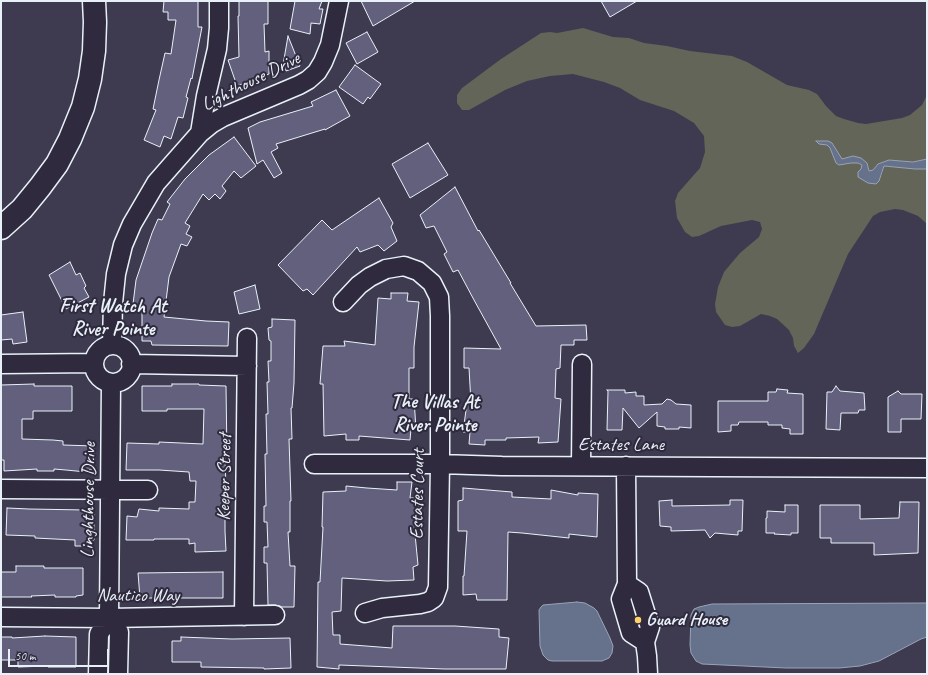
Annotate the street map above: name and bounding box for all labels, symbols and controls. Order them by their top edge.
street label: Lighthouse Drive [198,47,304,117]
district label: First Watch At River Pointe [59,295,167,342]
district label: The Villas At River Pointe [391,391,479,438]
street label: Keeper Street [213,433,237,521]
street label: Estates Lane [578,434,664,456]
street label: Linghthouse Drive [77,442,101,558]
street label: Estates Court [406,449,430,539]
street label: Nautico Way [97,585,179,607]
place label: Guard House [646,609,727,631]
marker: Guard House [633,615,643,625]
scale bar [10,641,111,667]
text: 50 m [15,648,35,664]

